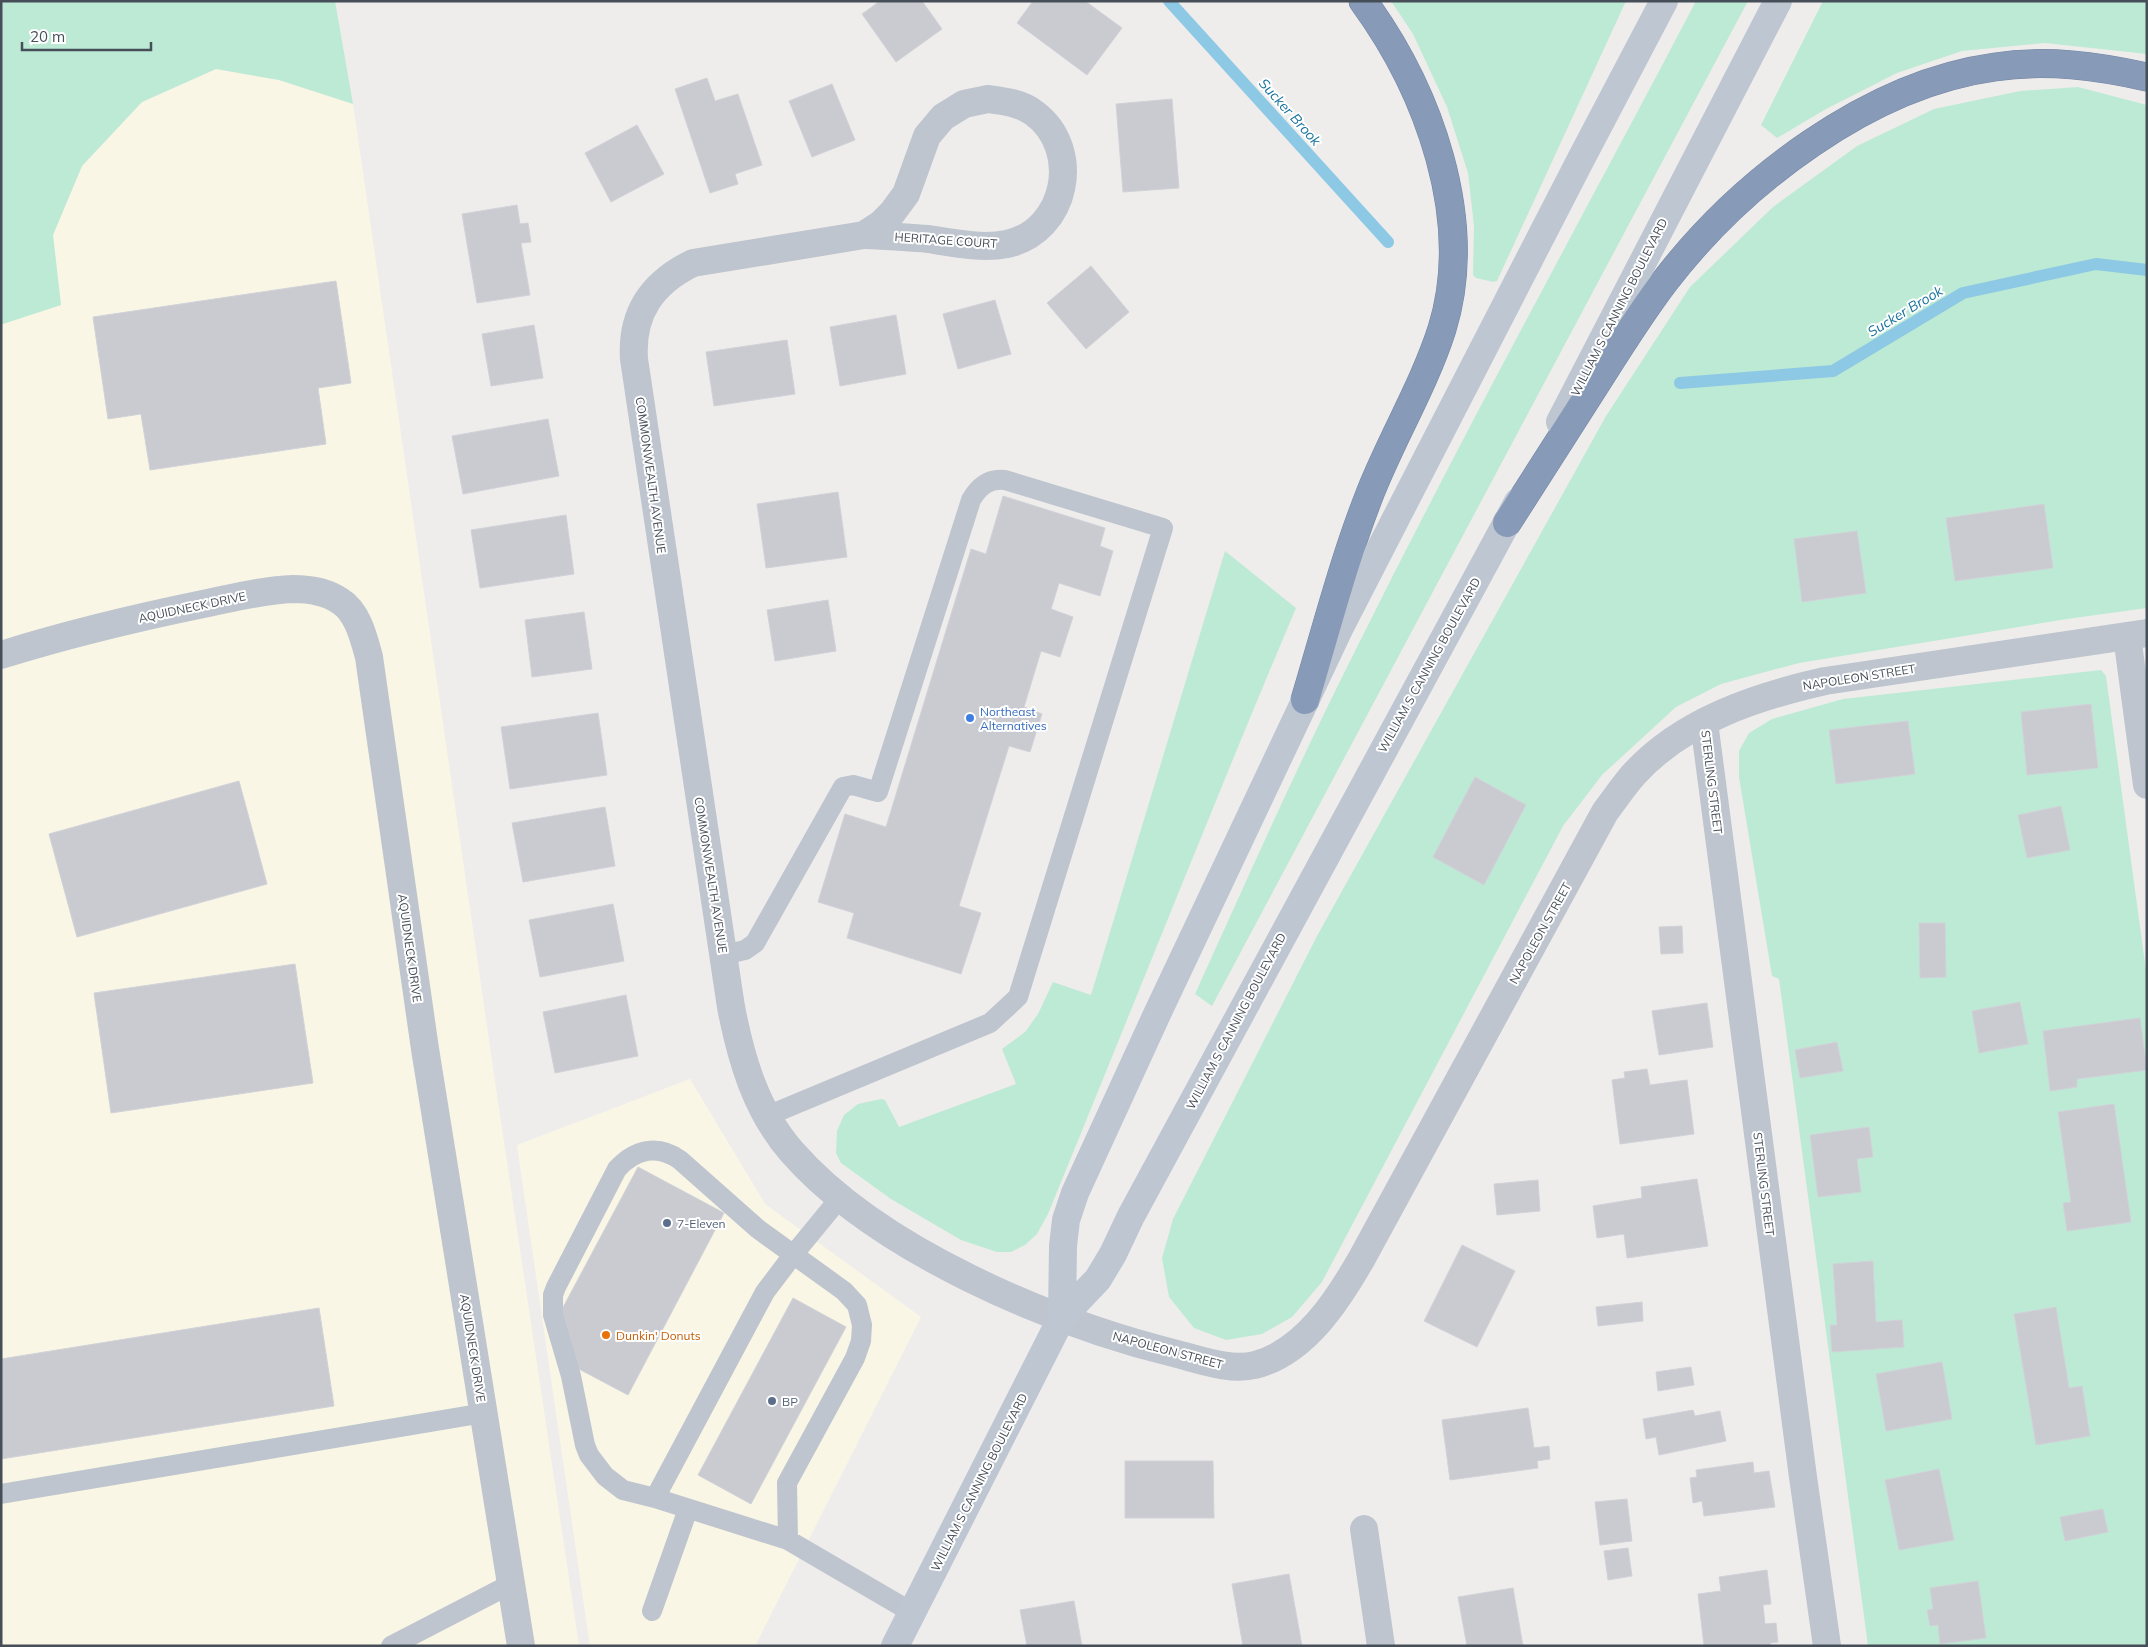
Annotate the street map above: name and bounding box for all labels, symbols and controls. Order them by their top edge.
scale bar [22,20,151,52]
text: 20 m [30,27,65,46]
water label: Sucker Brook [1255,74,1326,150]
street label: WILLIAM S CANNING BOULEVARD [1567,215,1671,398]
street label: HERITAGE COURT [894,229,999,251]
water label: Sucker Brook [1864,281,1947,341]
street label: COMMONWEALTH AVENUE [633,396,669,554]
street label: WILLIAM S CANNING BOULEVARD [1375,575,1484,755]
street label: AQUIDNECK DRIVE [137,588,247,626]
street label: NAPOLEON STREET [1802,661,1917,693]
place label: Northeast Alternatives [980,704,1047,733]
marker: Northeast Alternatives [964,712,976,724]
street label: STERLING STREET [1698,729,1726,836]
street label: COMMONWEALTH AVENUE [691,796,731,954]
street label: NAPOLEON STREET [1506,879,1574,986]
street label: AQUIDNECK DRIVE [395,893,425,1003]
street label: WILLIAM S CANNING BOULEVARD [1183,930,1289,1112]
street label: STERLING STREET [1750,1131,1778,1238]
place label: 7-Eleven [677,1216,726,1231]
marker: 7-Eleven [661,1217,673,1229]
street label: AQUIDNECK DRIVE [457,1293,489,1403]
place label: Dunkin' Donuts [616,1328,701,1343]
street label: NAPOLEON STREET [1111,1328,1226,1372]
marker: Dunkin' Donuts [600,1329,612,1341]
street label: WILLIAM S CANNING BOULEVARD [927,1390,1031,1573]
place label: BP [782,1394,798,1409]
marker: BP [766,1395,778,1407]

